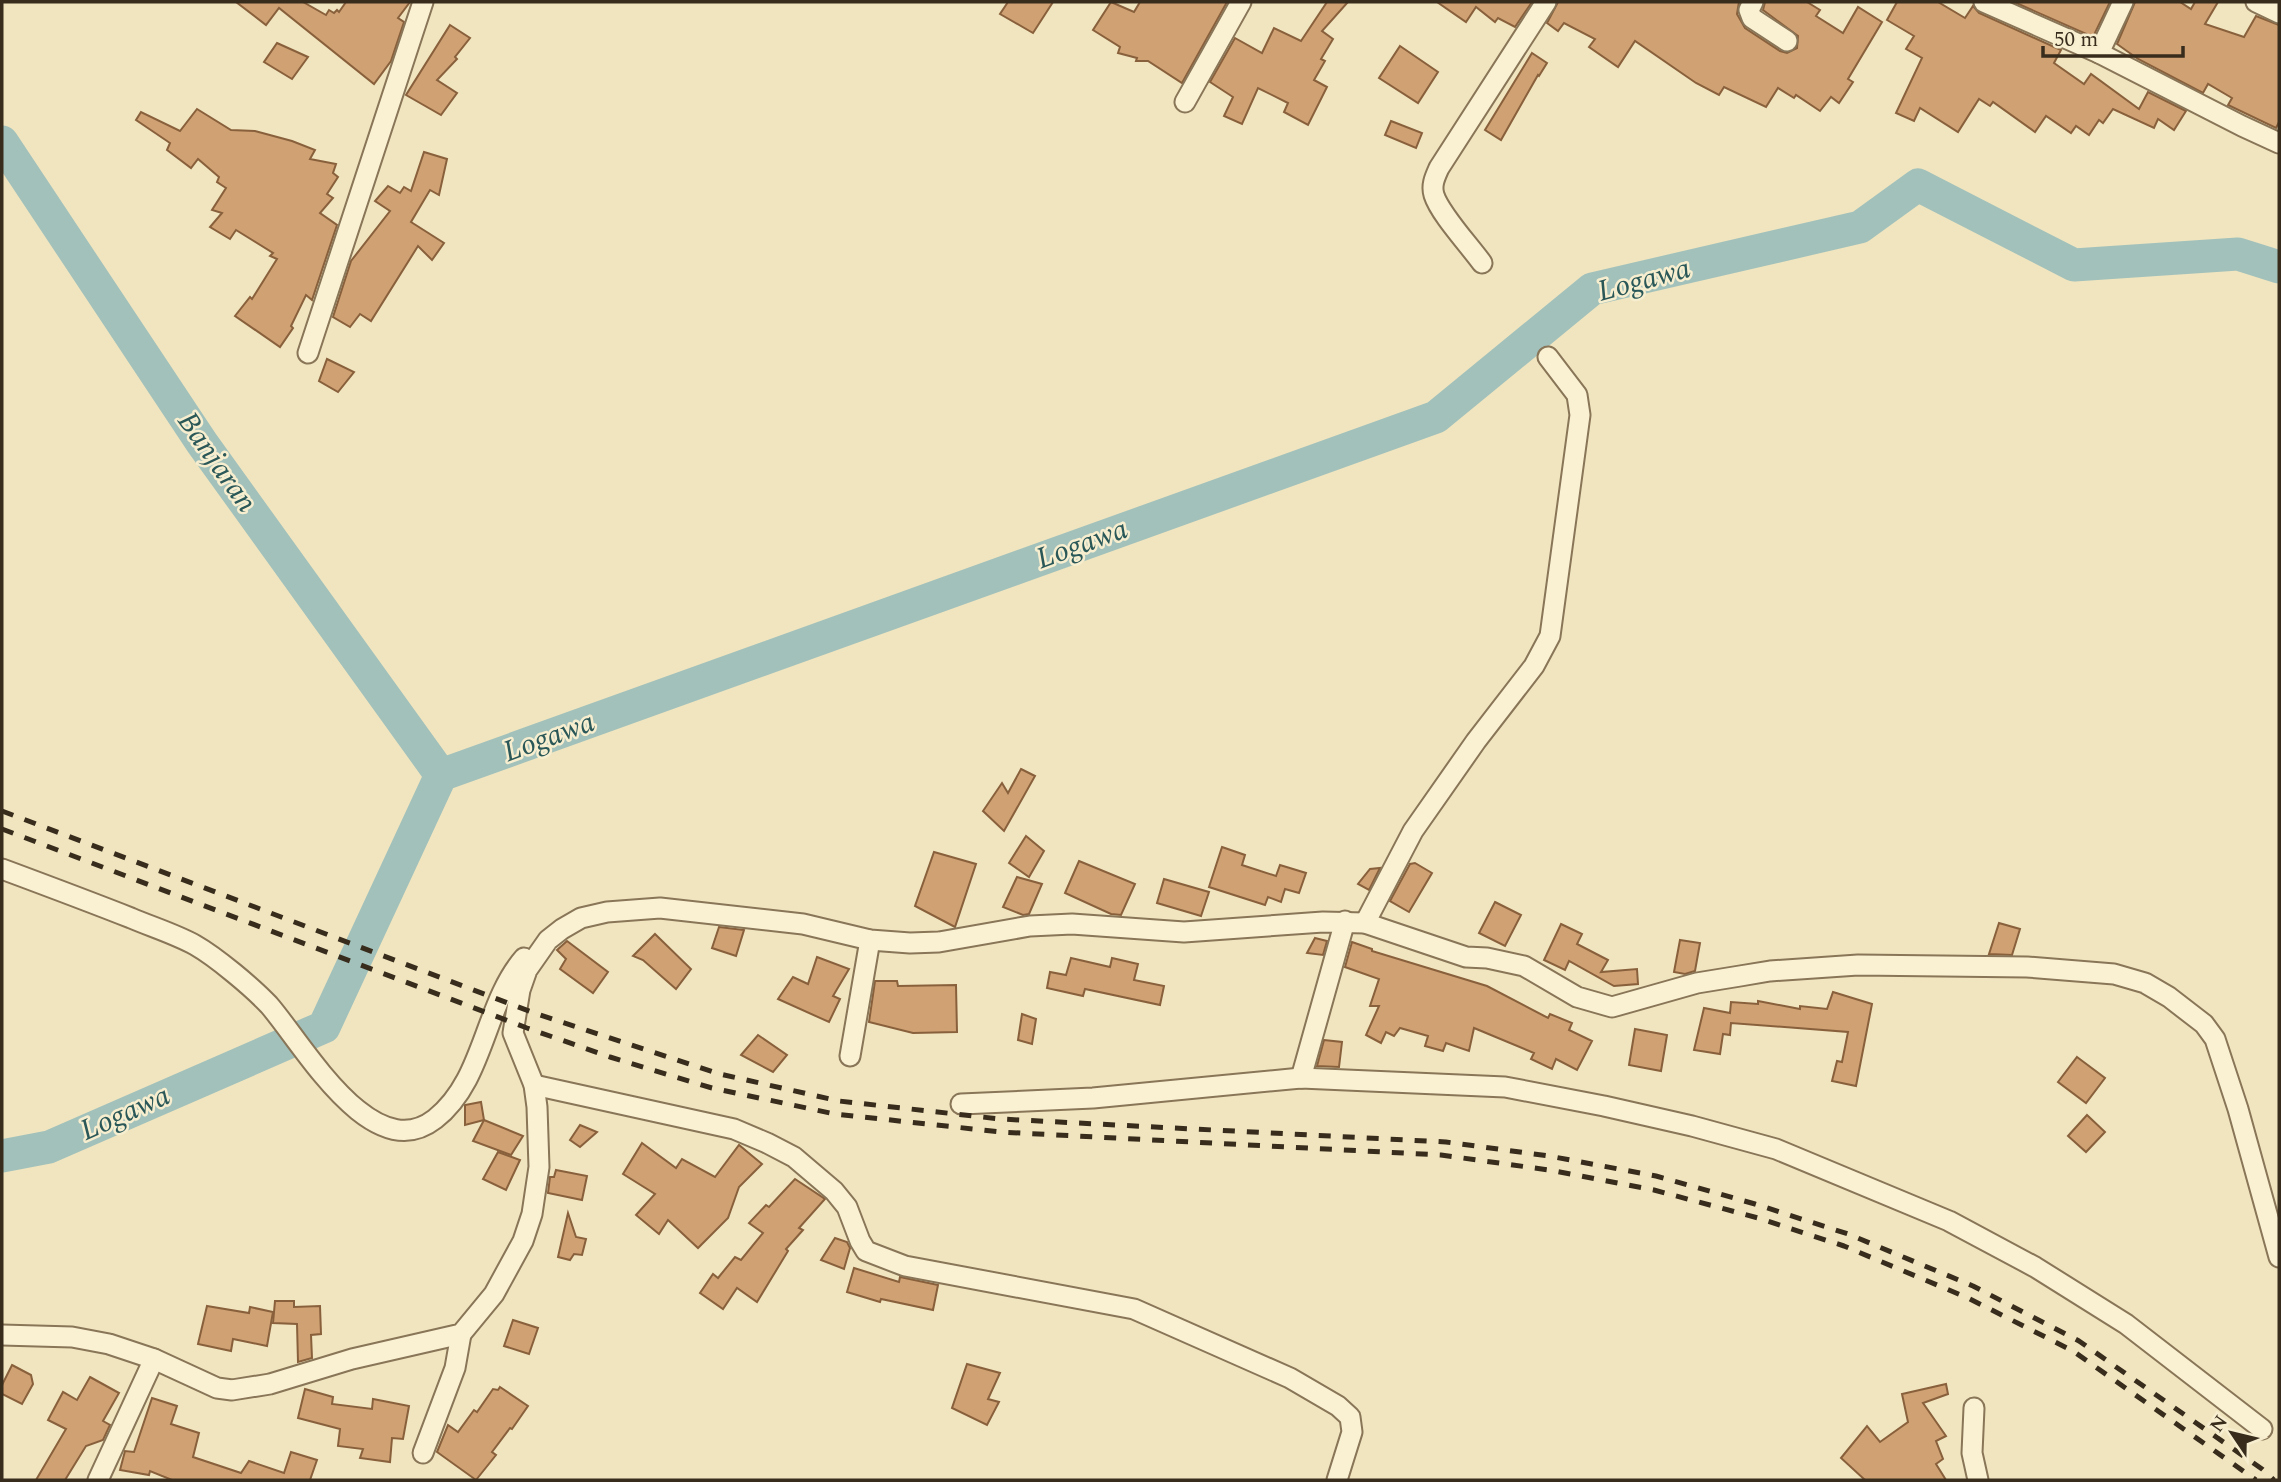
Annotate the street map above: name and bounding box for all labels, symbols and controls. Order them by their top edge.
scale bar [2043,14,2183,58]
text: 50 m [2054,24,2098,56]
water label: Logawa [1592,246,1696,314]
water label: Banjaran [165,402,269,522]
water label: Logawa [1030,506,1134,582]
water label: Logawa [497,699,601,775]
water label: Logawa [72,1073,178,1153]
north arrow [2197,1398,2267,1468]
text: N [2203,1409,2236,1439]

